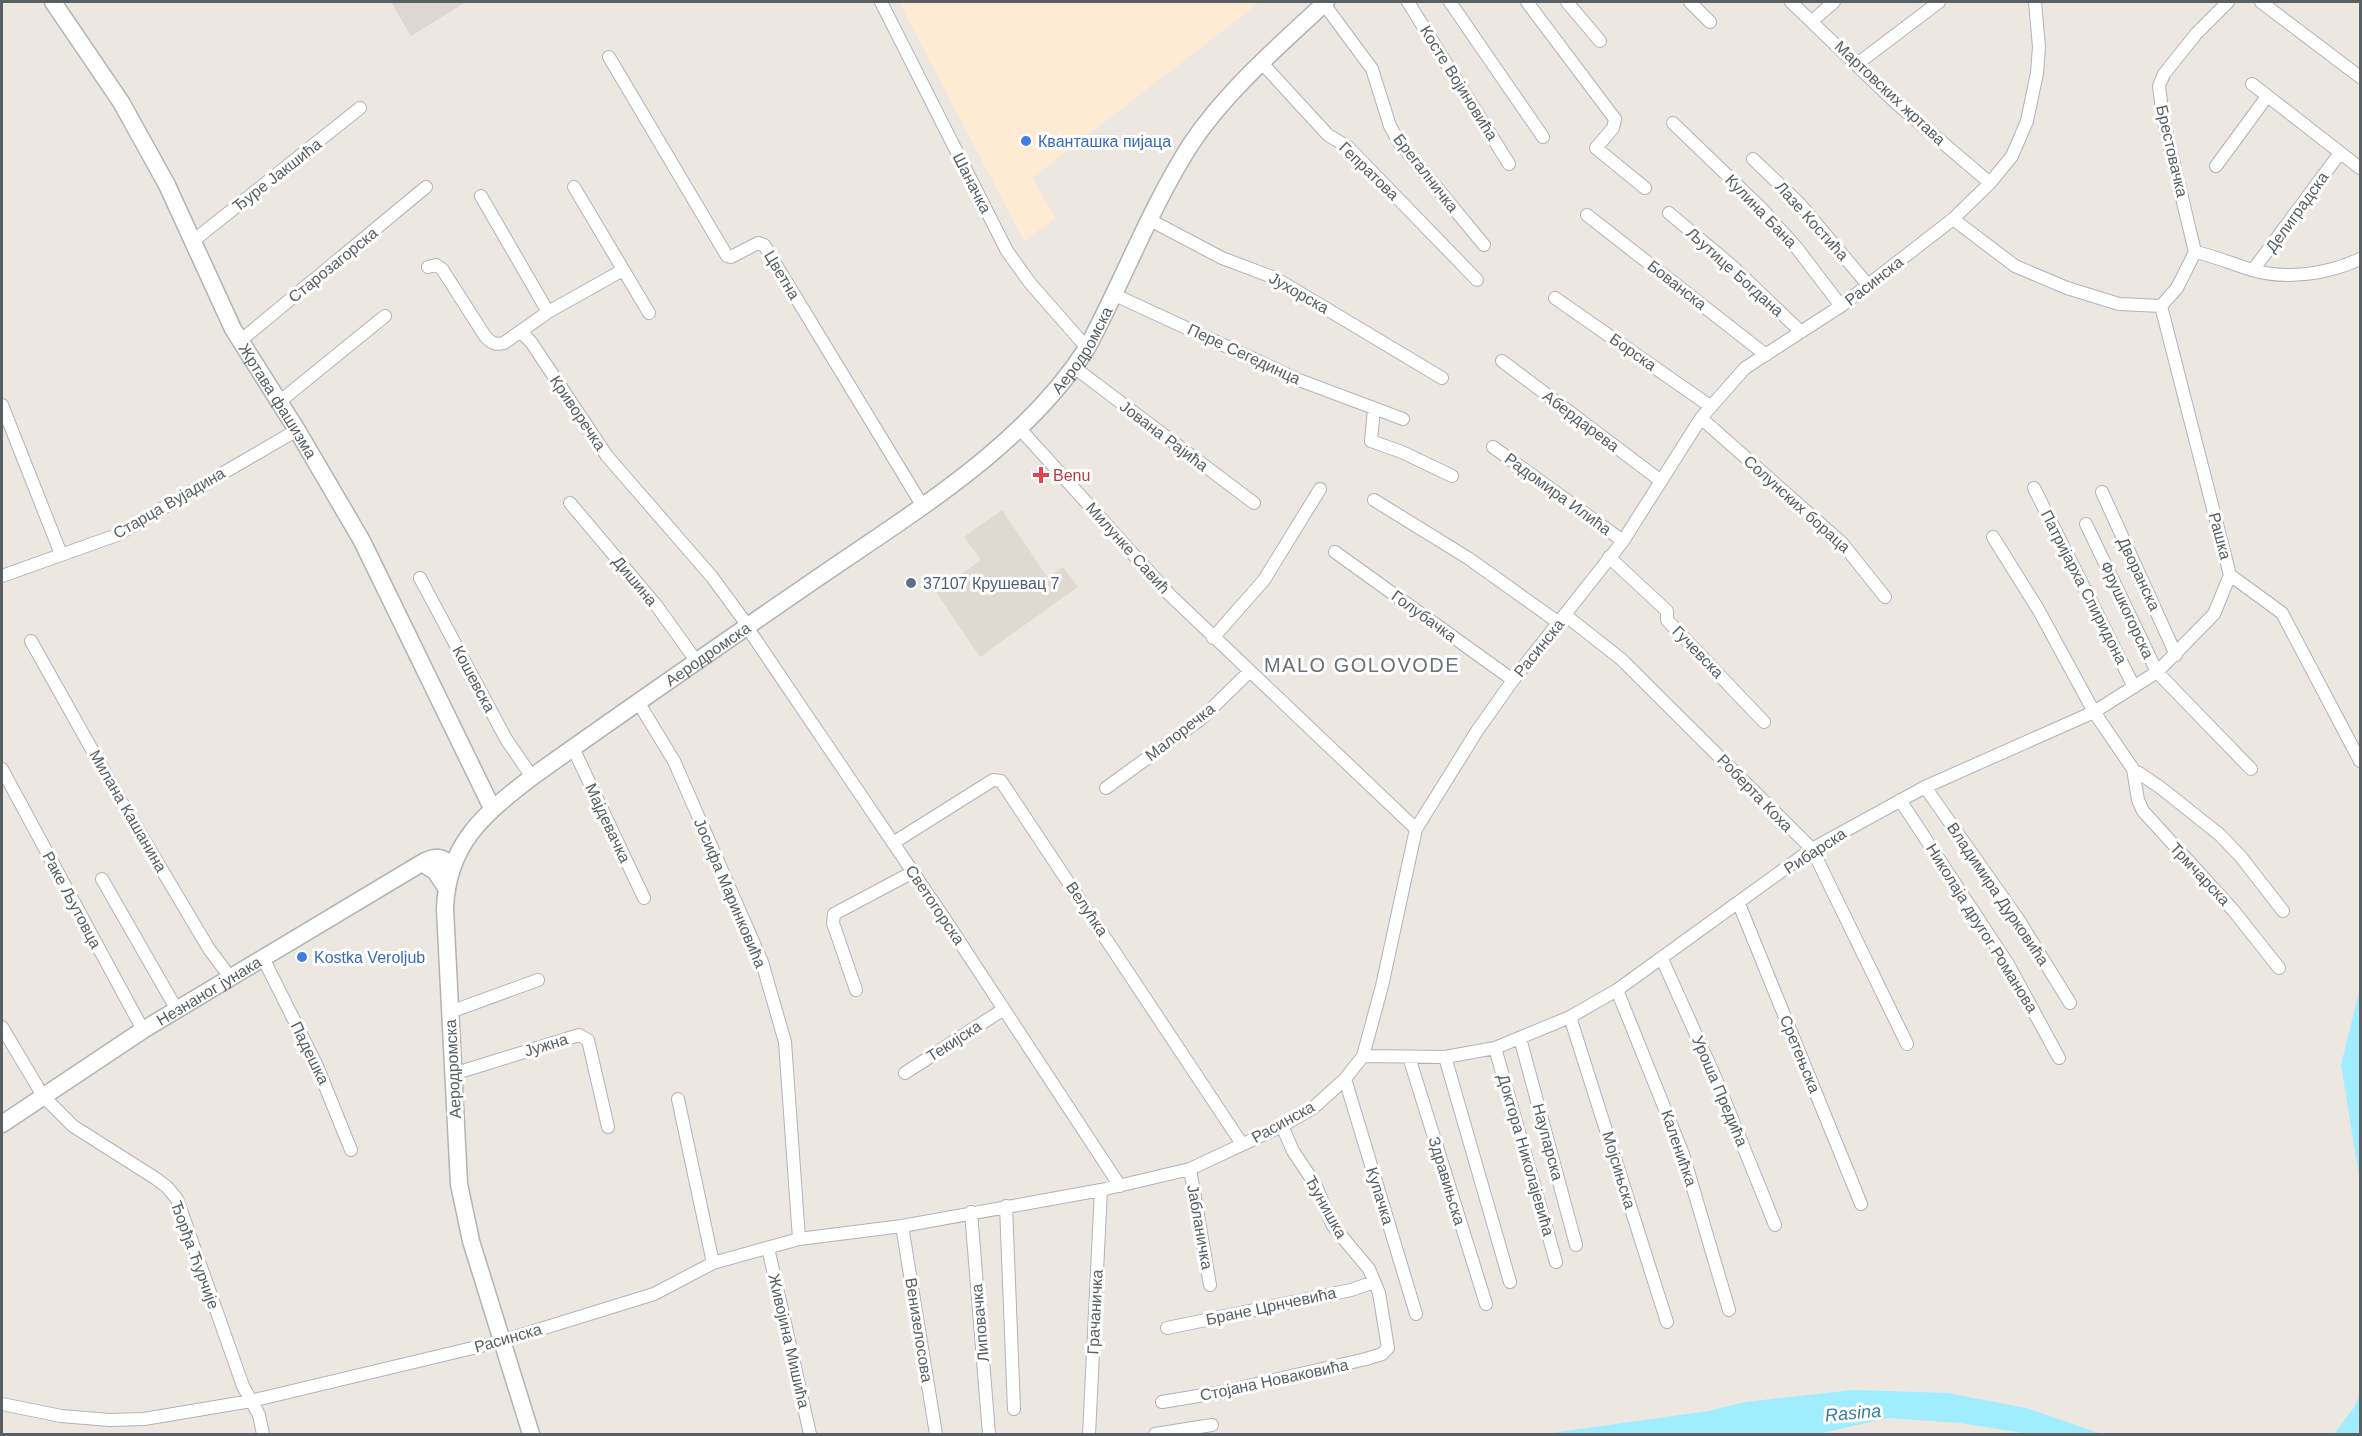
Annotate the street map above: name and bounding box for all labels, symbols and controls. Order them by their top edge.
street label: Косте Војиновића [1417,23,1501,143]
street label: Мартовских жртава [1831,38,1949,148]
street label: Брестовачка [2153,103,2191,199]
street label: Брегалничка [1390,131,1462,215]
place label: Кванташка пијаца [1038,133,1171,150]
marker: Кванташка пијаца [1019,134,1033,148]
street label: Ђуре Јакшића [229,135,325,215]
street label: Гепратова [1336,139,1402,204]
street label: Шаначка [950,150,994,216]
street label: Делиградска [2262,169,2332,255]
street label: Кулина Бана [1722,171,1800,251]
street label: Лазе Костића [1772,178,1852,264]
street label: Старозагорска [285,224,381,306]
street label: Љутице Богдана [1683,224,1787,320]
street label: Цветна [761,248,803,302]
street label: Расинска [1842,253,1907,309]
street label: Бованска [1644,257,1710,313]
street label: Јухорска [1266,269,1332,317]
street label: Аеродромска [1048,304,1115,397]
street label: Пере Сегединца [1185,320,1303,388]
street label: Борска [1607,330,1659,374]
street label: Жртава фашизма [236,340,320,461]
street label: Криворечка [547,373,609,454]
street label: Абердарева [1540,387,1622,455]
street label: Јована Рајића [1117,397,1211,475]
street label: Радомира Илића [1502,450,1614,538]
street label: Солунских бораца [1741,452,1854,556]
street label: Старца Вујадина [110,464,228,542]
place label: Benu [1053,467,1090,484]
marker: Benu [1034,468,1048,482]
street label: Милунке Савић [1083,499,1173,597]
street label: Патријарха Спиридона [2038,507,2130,667]
street label: Рашка [2206,511,2234,562]
street label: Дворанска [2115,535,2163,613]
street label: Дишина [609,553,661,609]
street label: Фрушкогорска [2097,559,2157,661]
place label: 37107 Крушевац 7 [923,575,1060,592]
marker: 37107 Крушевац 7 [904,576,918,590]
street label: Голубачка [1388,587,1460,645]
street label: Расинска [1511,616,1567,680]
street label: Аеродромска [662,618,753,689]
street label: Гучевска [1669,623,1727,681]
street label: Кошевска [449,643,499,715]
district label: MALO GOLOVODE [1264,654,1460,676]
street label: Малоречка [1142,700,1218,764]
street label: Милана Кашанина [86,747,170,875]
street label: Роберта Коха [1714,751,1796,835]
street label: Мајдевачка [582,781,634,865]
street label: Јосифа Маринковића [691,816,769,970]
street label: Владимира Дурковића [1944,819,2052,969]
street label: Рибарска [1781,825,1849,877]
street label: Трмчарска [2167,839,2233,909]
street label: Николаја другог Романова [1923,840,2041,1016]
street label: Раке Љутовца [39,849,105,951]
street label: Светогорска [902,862,968,948]
street label: Велућка [1063,879,1111,939]
place label: Kostka Veroljub [314,949,425,966]
marker: Kostka Veroljub [295,950,309,964]
street label: Незнаног јунака [153,953,264,1028]
street label: Сретењска [1777,1013,1823,1095]
street label: Текијска [924,1017,985,1065]
street label: Падешка [288,1019,333,1087]
street label: Аеродромска [442,1019,464,1119]
street label: Јужна [522,1030,570,1060]
street label: Уроша Предића [1689,1033,1751,1149]
street label: Доктора Николајевића [1495,1072,1557,1238]
street label: Расинска [1249,1098,1317,1146]
street label: Наупарска [1530,1102,1566,1182]
street label: Каленићка [1658,1108,1700,1188]
street label: Мојсињска [1599,1129,1639,1211]
street label: Здравињска [1425,1135,1469,1227]
street label: Купачка [1363,1165,1397,1227]
street label: Ђунишка [1302,1173,1350,1241]
street label: Јабланичка [1184,1183,1216,1271]
street label: Ђорђа Ћурчије [168,1199,222,1311]
street label: Грачаничка [1084,1269,1106,1355]
street label: Живојина Мишића [765,1272,813,1410]
street label: Венизелосова [902,1277,936,1384]
street label: Липовачка [968,1283,992,1363]
street label: Бране Црнчевића [1204,1284,1338,1328]
street label: Расинска [472,1320,544,1356]
street label: Стојана Новаковића [1198,1356,1350,1404]
water label: Rasina [1824,1401,1882,1425]

